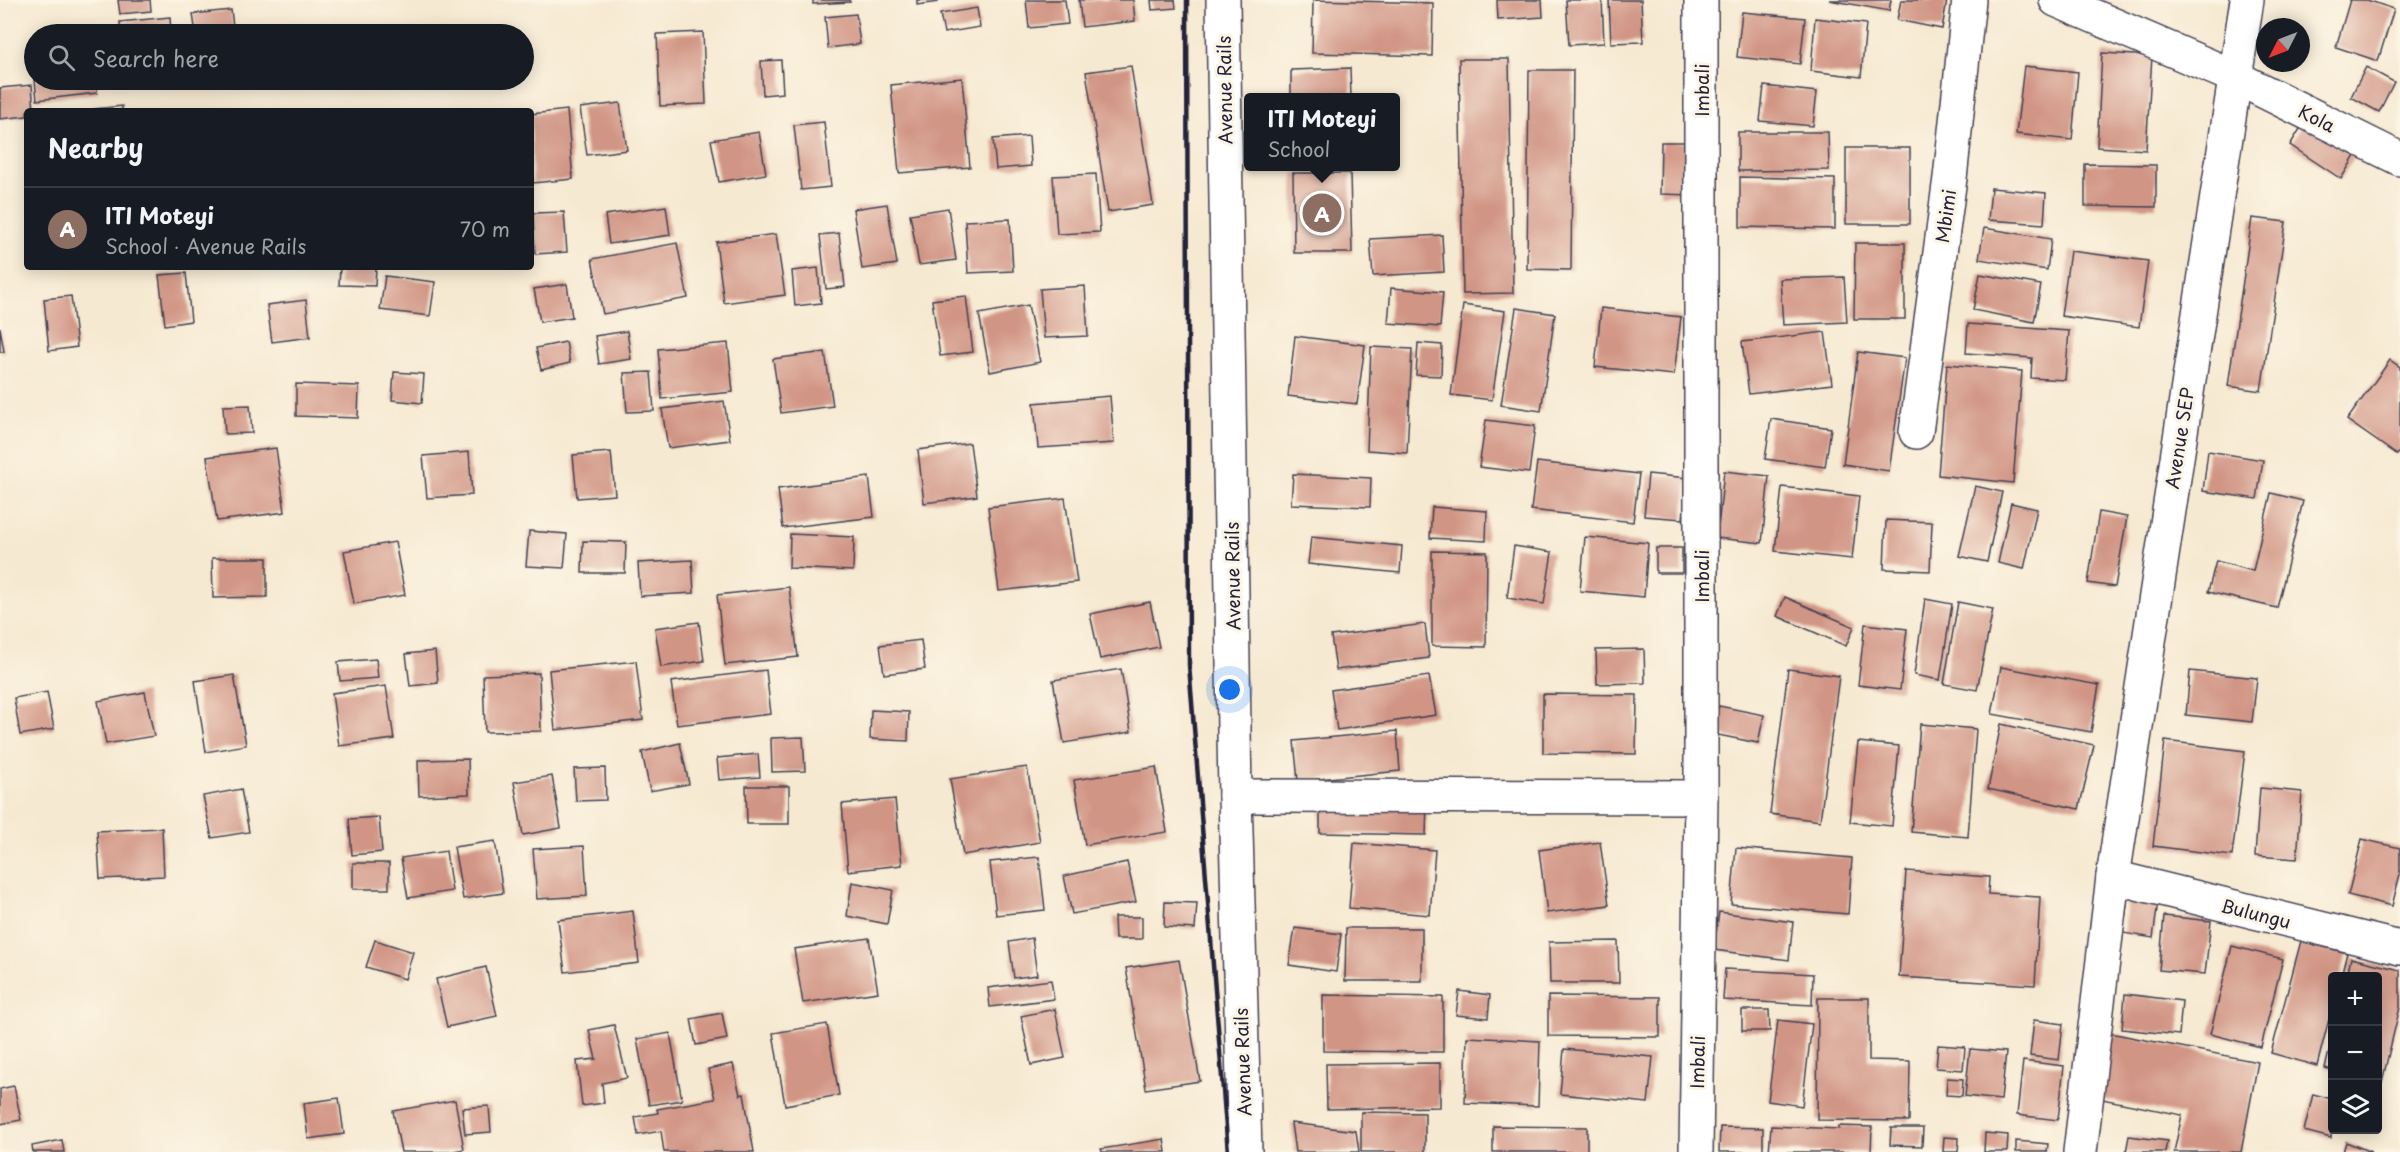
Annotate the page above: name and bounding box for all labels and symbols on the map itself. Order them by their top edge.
north arrow [2256,18,2310,72]
street label: Avenue Rails [1210,35,1238,145]
street label: Imbali [1688,63,1715,117]
street label: Kola [2294,97,2341,139]
street label: Mbimi [1928,188,1962,244]
pin: A [1302,190,1342,236]
street label: Avenue SEP [2158,385,2200,491]
street label: Avenue Rails [1218,521,1246,631]
street label: Imbali [1688,549,1715,603]
your location [1215,675,1244,704]
street label: Bulungu [2218,891,2294,935]
street label: Avenue Rails [1227,1007,1257,1117]
street label: Imbali [1683,1035,1711,1089]

